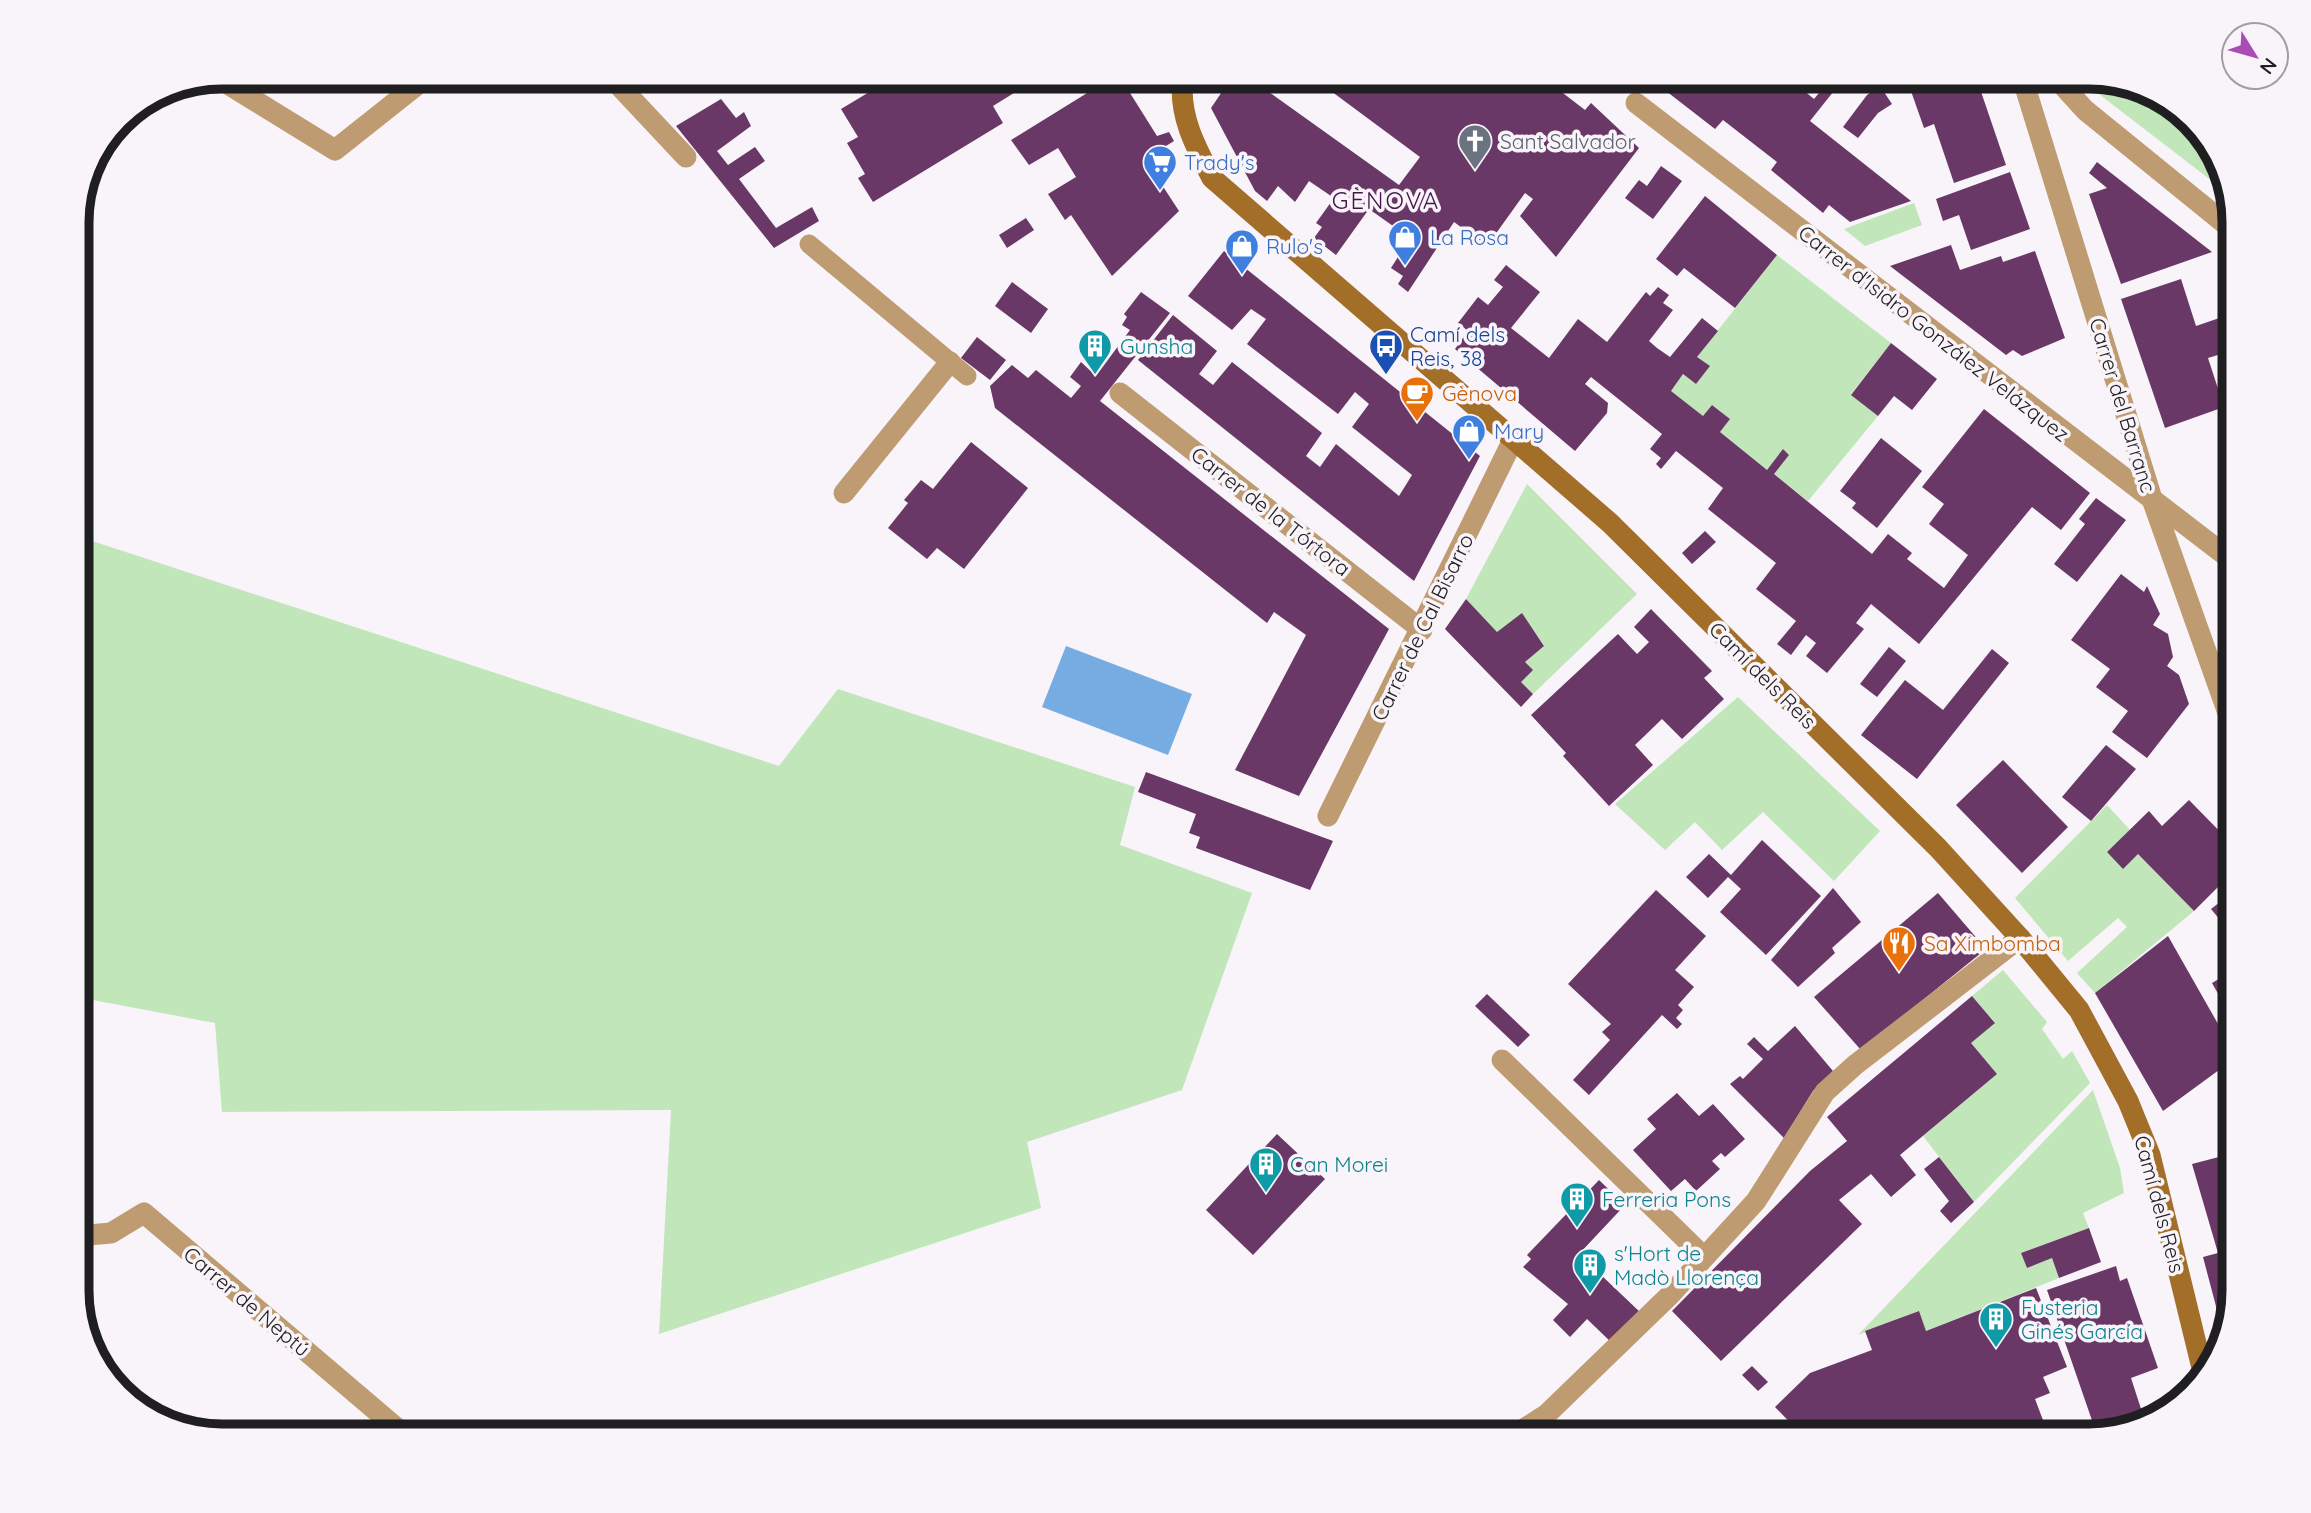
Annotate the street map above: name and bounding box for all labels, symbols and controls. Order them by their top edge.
north arrow [2220,21,2290,91]
text: N [2255,53,2282,79]
church icon: Sant Salvador [1456,122,1494,171]
place label: Sant Salvador [1500,128,1636,154]
supermarket icon: Trady's [1141,143,1179,192]
place label: Trady's [1184,149,1255,175]
district label: GÈNOVA [1332,185,1440,215]
shop icon: La Rosa [1386,218,1424,267]
street label: Carrer d'Isidro González Velázquez [1793,219,2075,447]
place label: La Rosa [1430,224,1509,250]
shop icon: Rulo's [1223,227,1261,276]
place label: Rulo's [1266,233,1323,259]
street label: Carrer del Barranc [2084,315,2162,495]
place label: Camí dels Reis, 38 [1410,321,1505,371]
building icon: Gunsha [1076,327,1114,376]
bus stop icon: Camí dels Reis, 38 [1367,327,1405,376]
place label: Gunsha [1120,333,1193,359]
cafe icon: Gènova [1398,374,1436,423]
place label: Gènova [1442,380,1517,406]
shop icon: Mary [1450,412,1488,461]
place label: Mary [1494,418,1544,444]
street label: Carrer de la Tórtora [1186,441,1356,581]
street label: Carrer de Cal Bisarro [1365,529,1479,725]
street label: Camí dels Reis [1704,616,1822,734]
restaurant icon: Sa Ximbomba [1880,924,1918,973]
place label: Sa Ximbomba [1924,930,2061,956]
street label: Camí dels Reis [2129,1133,2191,1275]
building icon: Can Morei [1247,1145,1285,1194]
place label: Can Morei [1290,1151,1388,1177]
building icon: Ferreria Pons [1558,1180,1596,1229]
place label: Ferreria Pons [1602,1186,1731,1212]
place label: s'Hort de Madò Llorença [1614,1240,1759,1290]
street label: Carrer de Neptú [178,1241,316,1361]
building icon: s'Hort de Madò Llorença [1571,1246,1609,1295]
place label: Fusteria Ginés García [2021,1294,2143,1344]
building icon: Fusteria Ginés García [1977,1300,2015,1349]

